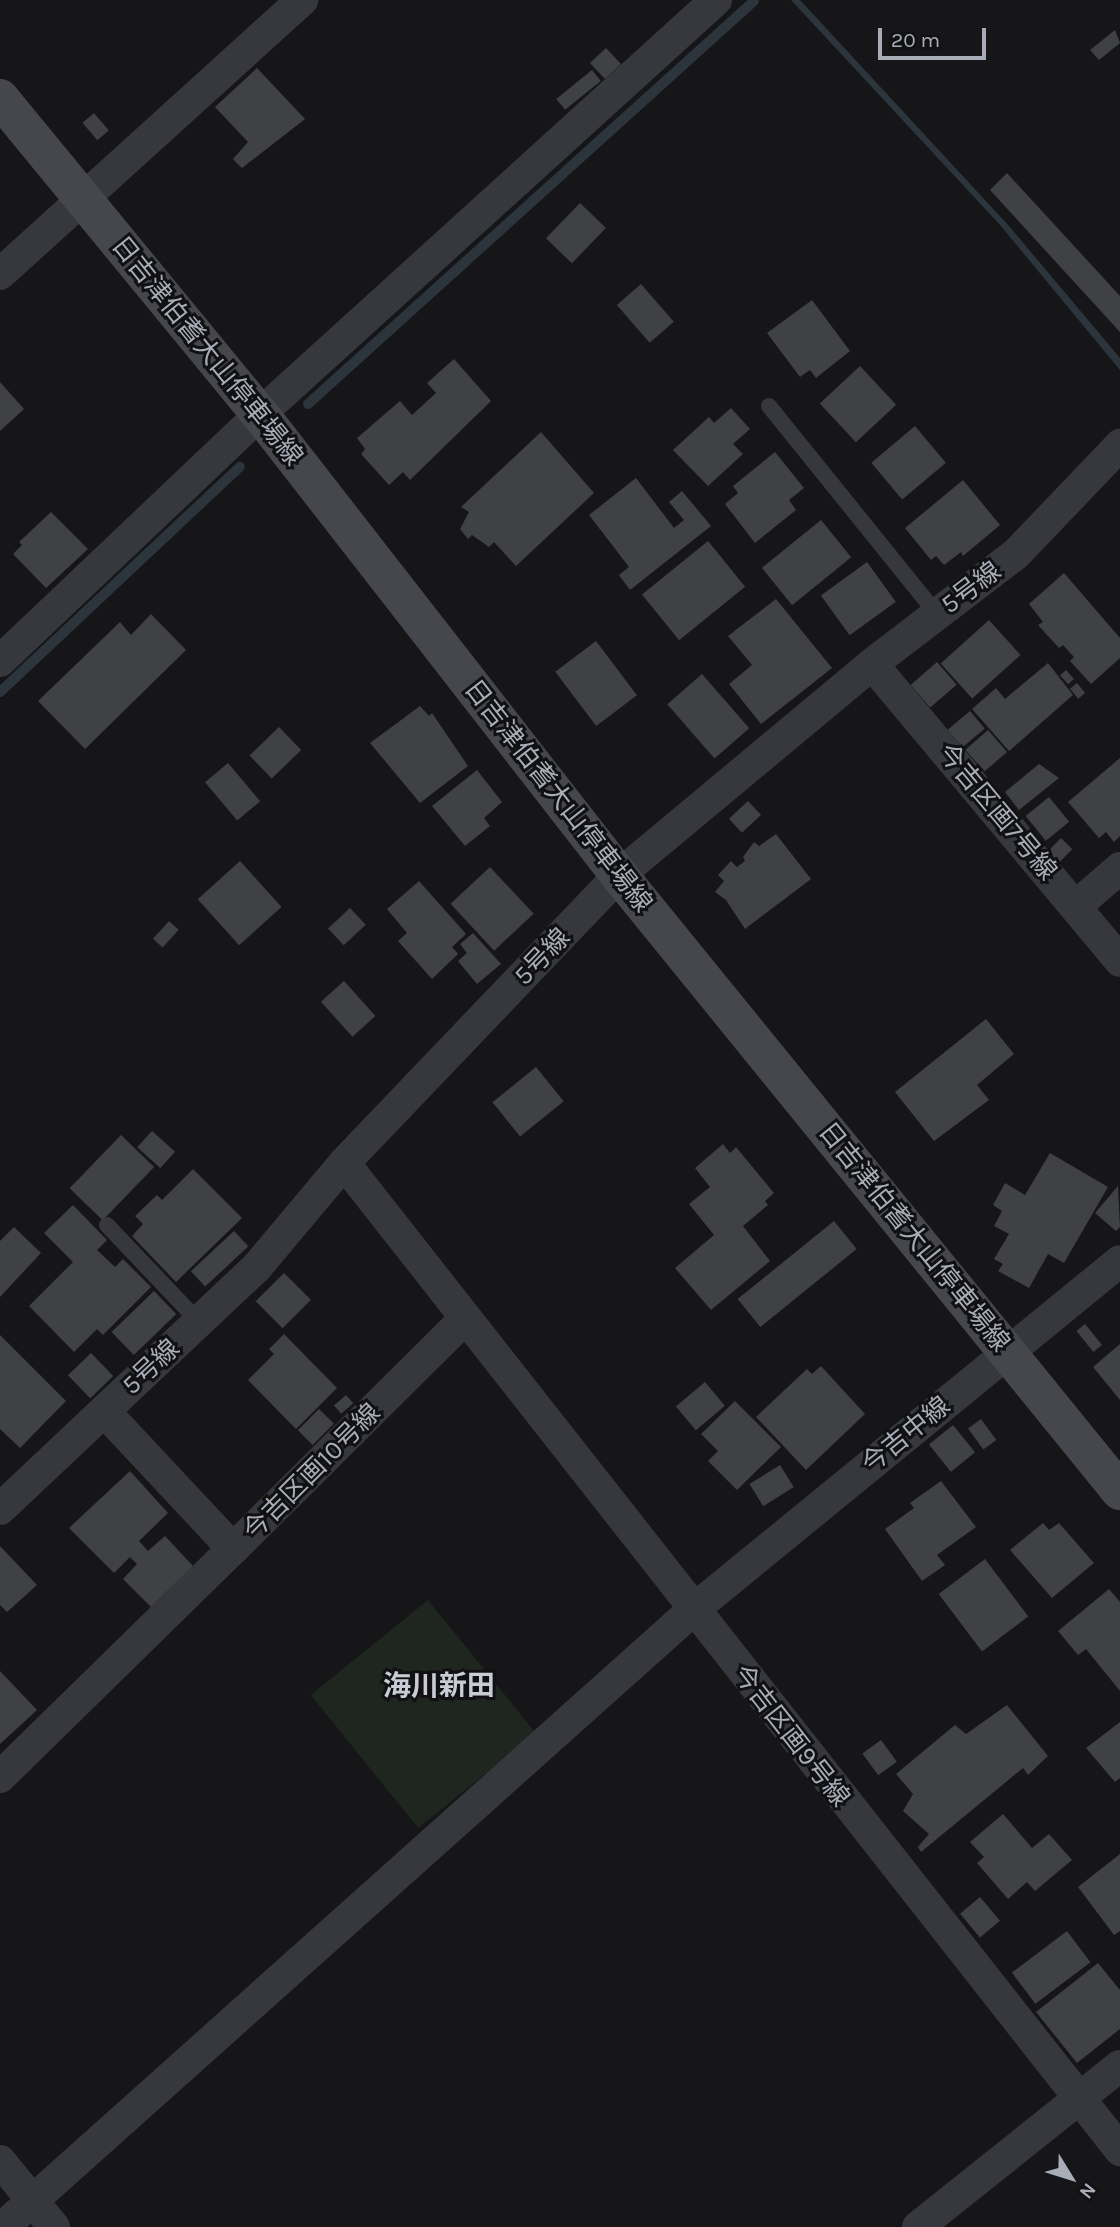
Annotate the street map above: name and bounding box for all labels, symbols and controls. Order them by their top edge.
scale bar [882,14,990,58]
text: 20 m [891,28,940,52]
street label: 日吉津伯耆大山停車場線 [105,230,309,472]
street label: 5号線 [935,555,1007,621]
street label: 日吉津伯耆大山停車場線 [458,674,658,918]
street label: 今吉区画7号線 [931,738,1063,886]
street label: 5号線 [508,922,576,992]
street label: 日吉津伯耆大山停車場線 [812,1116,1016,1358]
street label: 5号線 [116,1333,186,1401]
street label: 今吉中線 [856,1390,956,1480]
street label: 今吉区画10号線 [237,1397,387,1547]
street label: 今吉区画9号線 [726,1659,856,1813]
district label: 海川新田 [383,1669,495,1703]
north arrow [1036,2143,1106,2213]
text: N [1075,2179,1100,2203]

